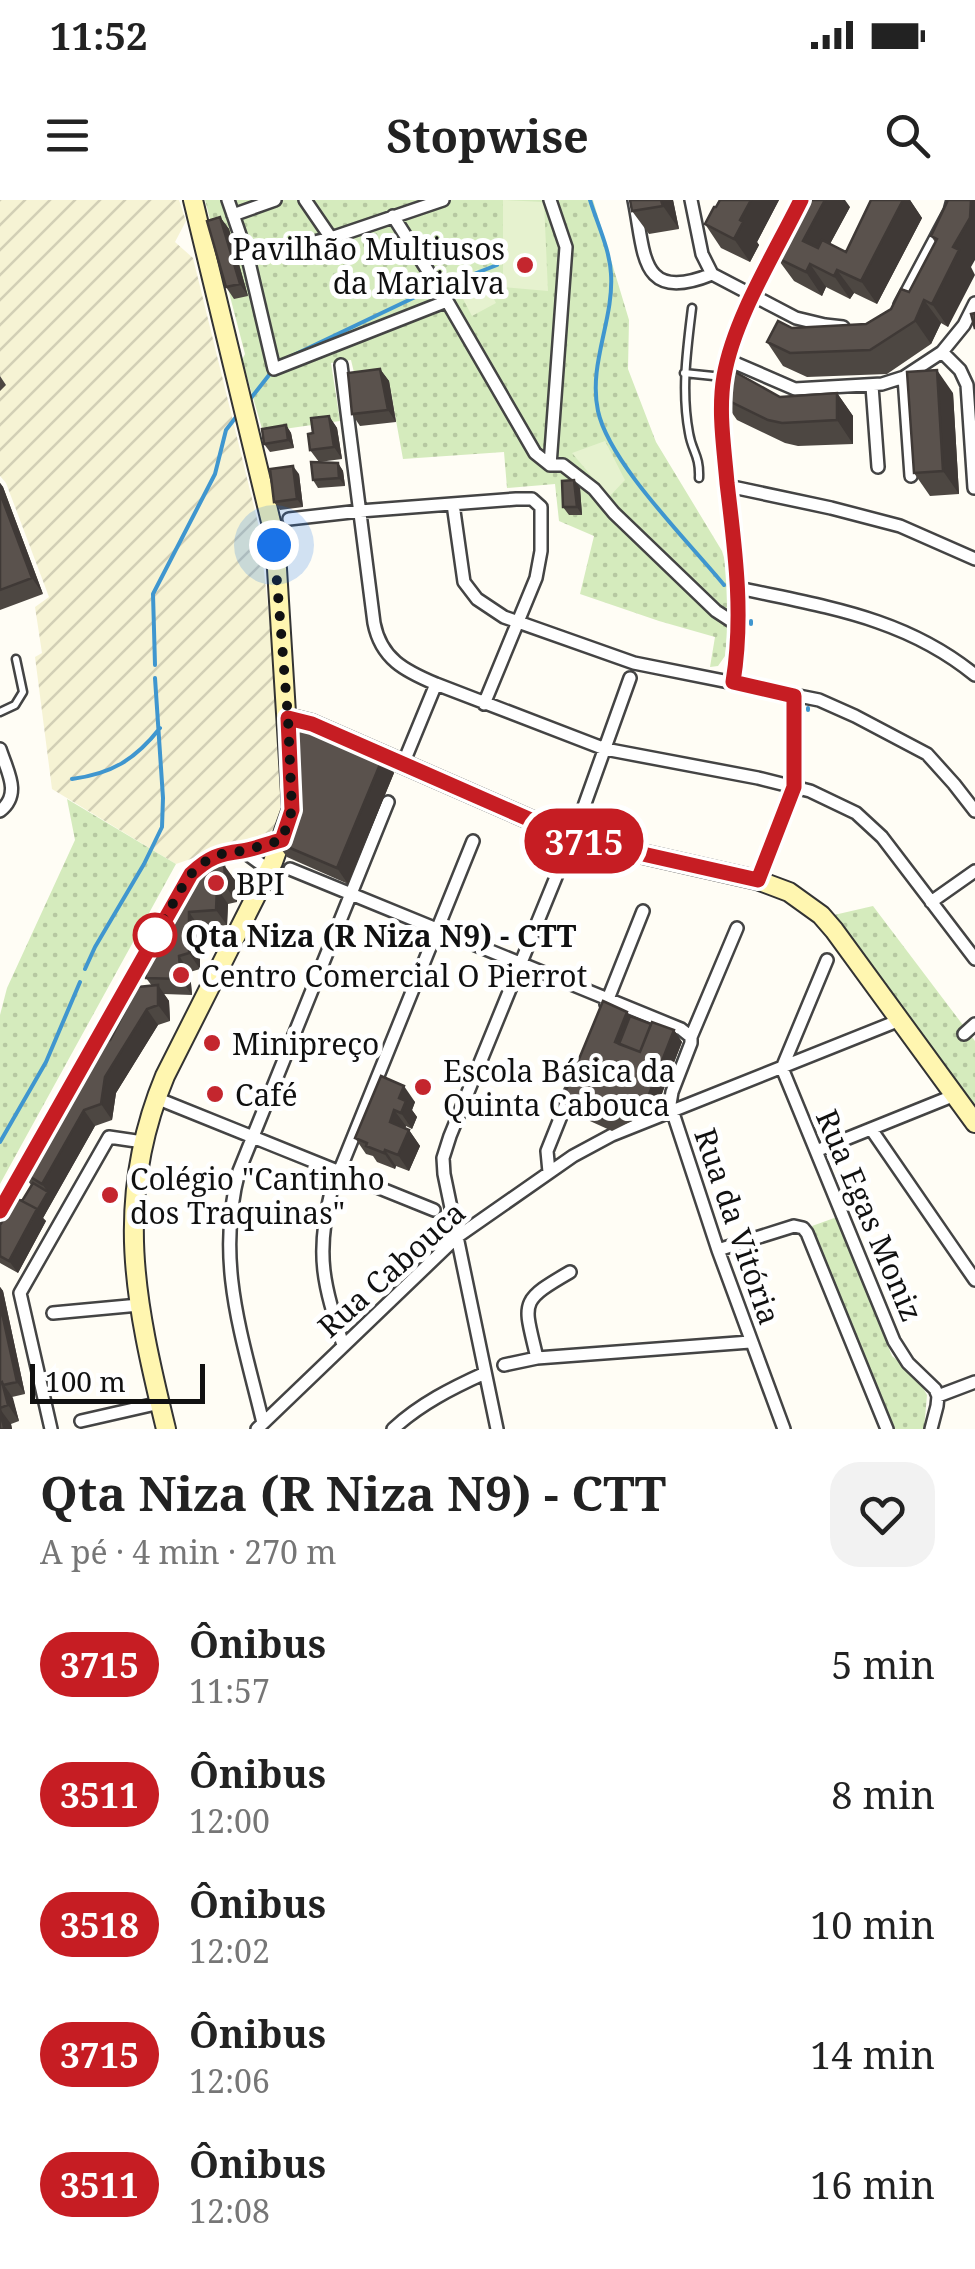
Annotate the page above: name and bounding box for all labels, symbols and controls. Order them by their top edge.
text: 11:52 [50,9,147,61]
text: Stopwise [386,105,589,166]
icon: menu [40,108,95,163]
icon: search [880,108,935,163]
place label: Pavilhão Multiusos da Marialva [233,228,505,303]
marker: Pavilhão Multiusos da Marialva [514,254,536,276]
your location [249,520,299,570]
line badge: 3715 [514,808,654,874]
text: 3715 [544,818,624,865]
place label: BPI [236,863,285,904]
marker: BPI [205,872,227,894]
marker: Qta Niza (R Niza N9) - CTT [134,914,176,956]
place label: Qta Niza (R Niza N9) - CTT [185,915,577,956]
place label: Centro Comercial O Pierrot [201,955,587,996]
marker: Centro Comercial O Pierrot [170,964,192,986]
place label: Minipreço [232,1023,379,1064]
marker: Minipreço [201,1032,223,1054]
place label: Escola Básica da Quinta Cabouca [443,1050,676,1125]
place label: Café [235,1074,297,1115]
marker: Escola Básica da Quinta Cabouca [412,1076,434,1098]
marker: Café [204,1083,226,1105]
street label: Rua Egas Moniz [807,1103,933,1327]
street label: Rua da Vitória [685,1122,791,1330]
place label: Colégio "Cantinho dos Traquinas" [130,1158,385,1233]
marker: Colégio "Cantinho dos Traquinas" [99,1184,121,1206]
street label: Rua Cabouca [308,1192,474,1346]
scale bar [30,1359,205,1404]
text: 100 m [45,1362,126,1400]
text: Qta Niza (R Niza N9) - CTT [40,1460,666,1525]
button: heart [830,1462,935,1567]
text: A pé · 4 min · 270 m [40,1530,336,1573]
text: Ônibus [189,1617,326,1669]
text: 5 min [831,1638,935,1690]
text: 3715 [60,1641,139,1688]
text: 11:57 [189,1669,270,1712]
text: Ônibus [189,1747,326,1799]
text: 8 min [831,1768,935,1820]
text: 3511 [60,1771,139,1818]
text: 12:00 [189,1799,270,1842]
text: Ônibus [189,1877,326,1929]
text: 10 min [810,1898,935,1950]
text: 3518 [60,1901,139,1948]
text: 12:02 [189,1929,270,1972]
text: Ônibus [189,2007,326,2059]
text: 14 min [810,2028,935,2080]
text: 3715 [60,2031,139,2078]
text: 12:06 [189,2059,270,2102]
text: Ônibus [189,2137,326,2189]
text: 16 min [810,2158,935,2210]
text: 3511 [60,2161,139,2208]
text: 12:08 [189,2189,270,2232]

